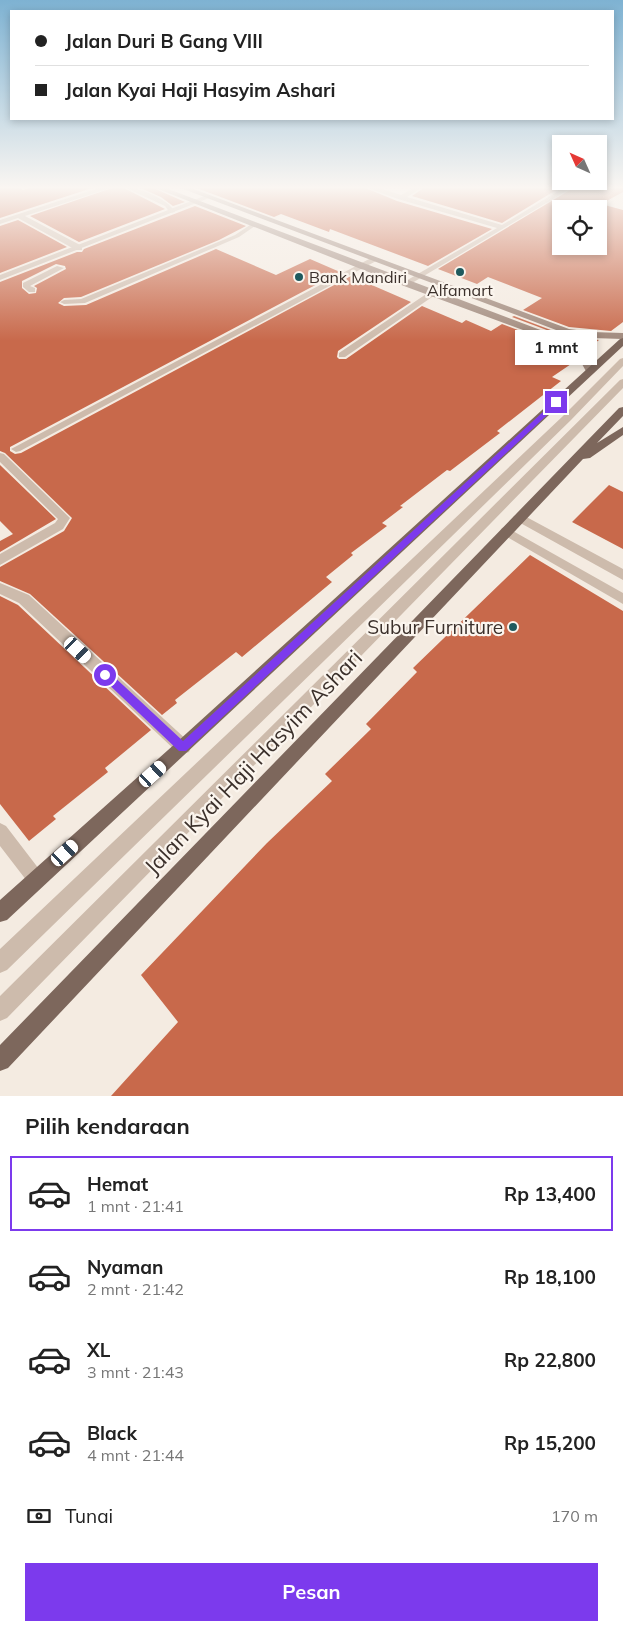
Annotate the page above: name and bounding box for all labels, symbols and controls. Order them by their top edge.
text: Jalan Duri B Gang VIII [65,29,263,53]
text: Jalan Kyai Haji Hasyim Ashari [65,78,336,102]
north arrow [552,135,608,190]
map controls [552,135,607,255]
button: locate [552,200,607,255]
marker: Alfamart [454,266,466,278]
place label: Bank Mandiri [309,267,407,287]
marker: Bank Mandiri [293,271,305,283]
place label: Alfamart [427,280,493,300]
callout: 1 mnt [515,330,597,364]
text: 1 mnt [534,337,578,357]
route end [545,391,567,413]
place label: Subur Furniture [367,615,503,639]
marker: Subur Furniture [507,621,519,633]
car [61,634,94,666]
street label: Jalan Kyai Haji Hasyim Ashari [138,644,368,880]
route start [94,664,116,686]
car [136,758,169,790]
car [48,837,81,869]
text: Pilih kendaraan [25,1112,190,1140]
icon: car [27,1171,72,1216]
text: Hemat [87,1172,148,1196]
text: Rp 13,400 [504,1182,596,1206]
text: 1 mnt · 21:41 [87,1196,184,1216]
icon: car [27,1254,72,1299]
text: Nyaman [87,1255,164,1279]
text: Rp 18,100 [504,1265,596,1289]
text: 2 mnt · 21:42 [87,1279,184,1299]
icon: car [27,1337,72,1382]
text: XL [87,1338,110,1362]
text: Rp 22,800 [504,1348,596,1372]
text: 3 mnt · 21:43 [87,1362,184,1382]
icon: car [27,1420,72,1465]
text: Black [87,1421,137,1445]
text: Rp 15,200 [504,1431,596,1455]
text: 4 mnt · 21:44 [87,1445,184,1465]
icon: cash [25,1502,53,1530]
text: Tunai [65,1504,113,1528]
text: 170 m [551,1506,598,1526]
button: Pesan [25,1563,598,1621]

